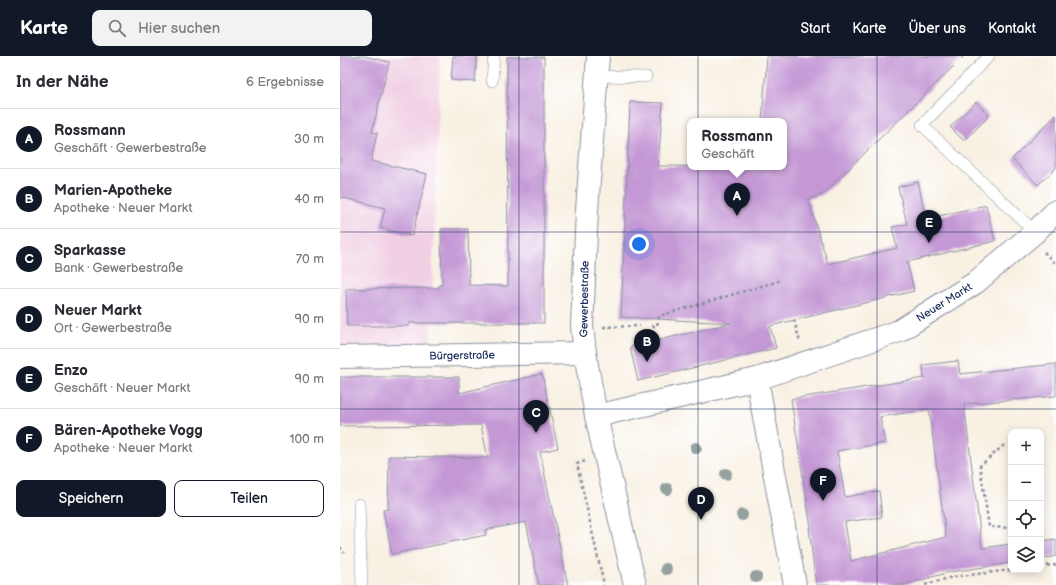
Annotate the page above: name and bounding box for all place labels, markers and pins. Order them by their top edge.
pin: A [724,183,750,216]
pin: E [916,210,942,243]
pin: B [634,329,660,362]
pin: C [523,400,549,433]
pin: F [810,468,836,501]
pin: D [688,487,714,520]

